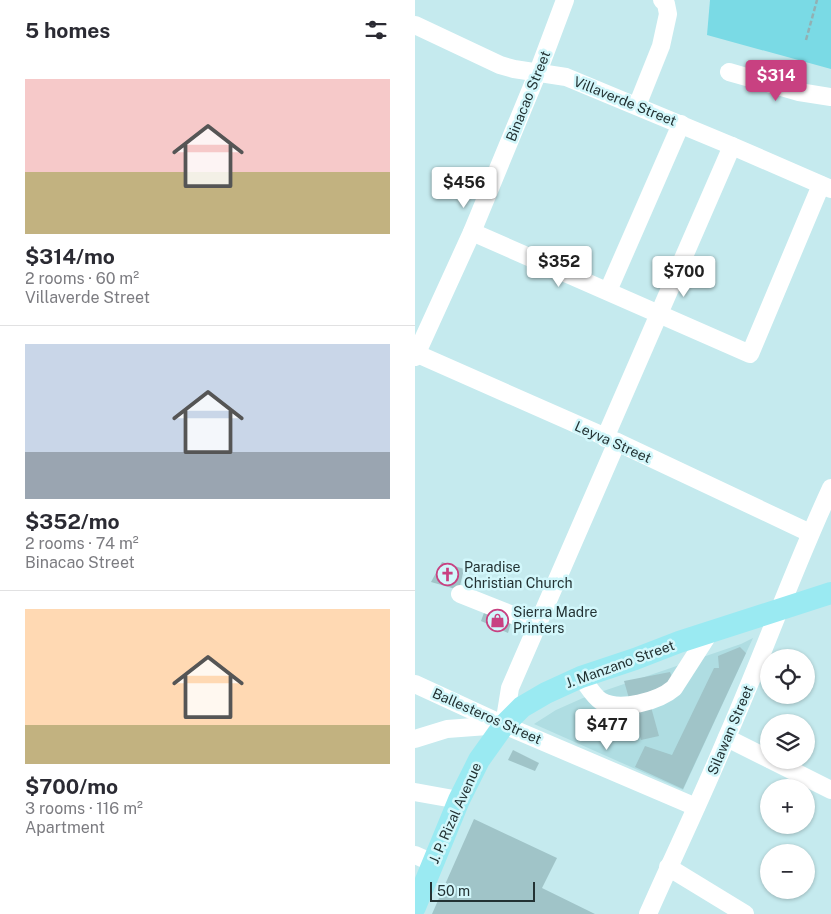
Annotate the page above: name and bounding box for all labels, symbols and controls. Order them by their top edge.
icon: filters [362,16,390,44]
text: 5 homes [25,18,110,43]
street label: Binacao Street [503,48,553,144]
pin: $314 [746,59,806,102]
text: $314 [757,66,795,85]
street label: Villaverde Street [571,73,679,129]
icon: home [163,111,253,201]
pin: $456 [434,166,494,209]
text: $456 [443,173,485,192]
text: $314/mo [25,244,115,269]
pin: $352 [529,246,589,288]
text: $352 [538,252,580,271]
pin: $700 [654,256,714,298]
text: $700 [663,262,705,281]
text: 2 rooms · 60 m² [25,269,139,288]
text: Villaverde Street [25,288,150,307]
icon: home [163,377,253,467]
street label: Leyva Street [572,418,654,466]
text: $352/mo [25,509,120,534]
text: 2 rooms · 74 m² [25,534,139,553]
text: Binacao Street [25,553,135,572]
place label: Paradise Christian Church [464,559,573,591]
church icon: Paradise Christian Church [436,563,460,587]
place label: Sierra Madre Printers [513,604,598,636]
shop icon: Sierra Madre Printers [485,608,509,632]
street label: J. Manzano Street [563,637,677,691]
icon: home [163,642,253,732]
map controls [760,649,815,899]
button: locate [760,649,815,704]
street label: Silawan Street [704,683,756,777]
street label: Ballesteros Street [430,685,544,747]
pin: $477 [577,708,637,751]
button: layers [760,714,815,769]
text: $477 [586,715,628,734]
street label: J. P. Rizal Avenue [426,760,484,866]
text: $700/mo [25,774,118,799]
button: + [760,779,815,834]
text: 3 rooms · 116 m² [25,799,143,818]
text: Apartment [25,818,105,837]
button: − [760,844,815,899]
scale bar [430,879,535,902]
text: 50 m [437,883,470,899]

